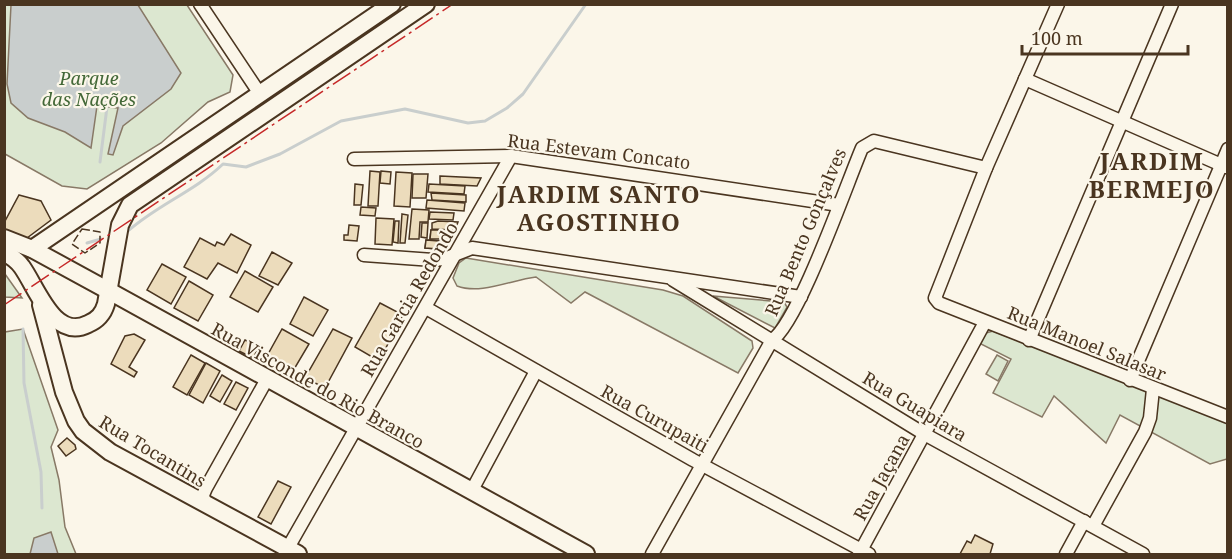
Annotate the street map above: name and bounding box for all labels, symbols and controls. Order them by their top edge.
scale bar [1022,18,1188,56]
text: 100 m [1031,26,1083,50]
park label: Parque das Nações [42,66,136,111]
street label: Rua Estevam Concato [506,128,692,174]
street label: Rua Bento Gonçalves [759,144,851,320]
district label: JARDIM BERMEJO [1089,144,1215,205]
district label: JARDIM SANTO AGOSTINHO [496,177,701,238]
street label: Rua Garcia Redondo [355,217,463,381]
street label: Rua Manoel Salasar [1004,300,1170,386]
street label: Rua Visconde do Rio Branco [207,316,429,454]
street label: Rua Guapiara [858,365,972,447]
street label: Rua Curupaiti [597,379,713,458]
street label: Rua Tocantins [95,410,211,492]
street label: Rua Jaçana [847,429,915,525]

